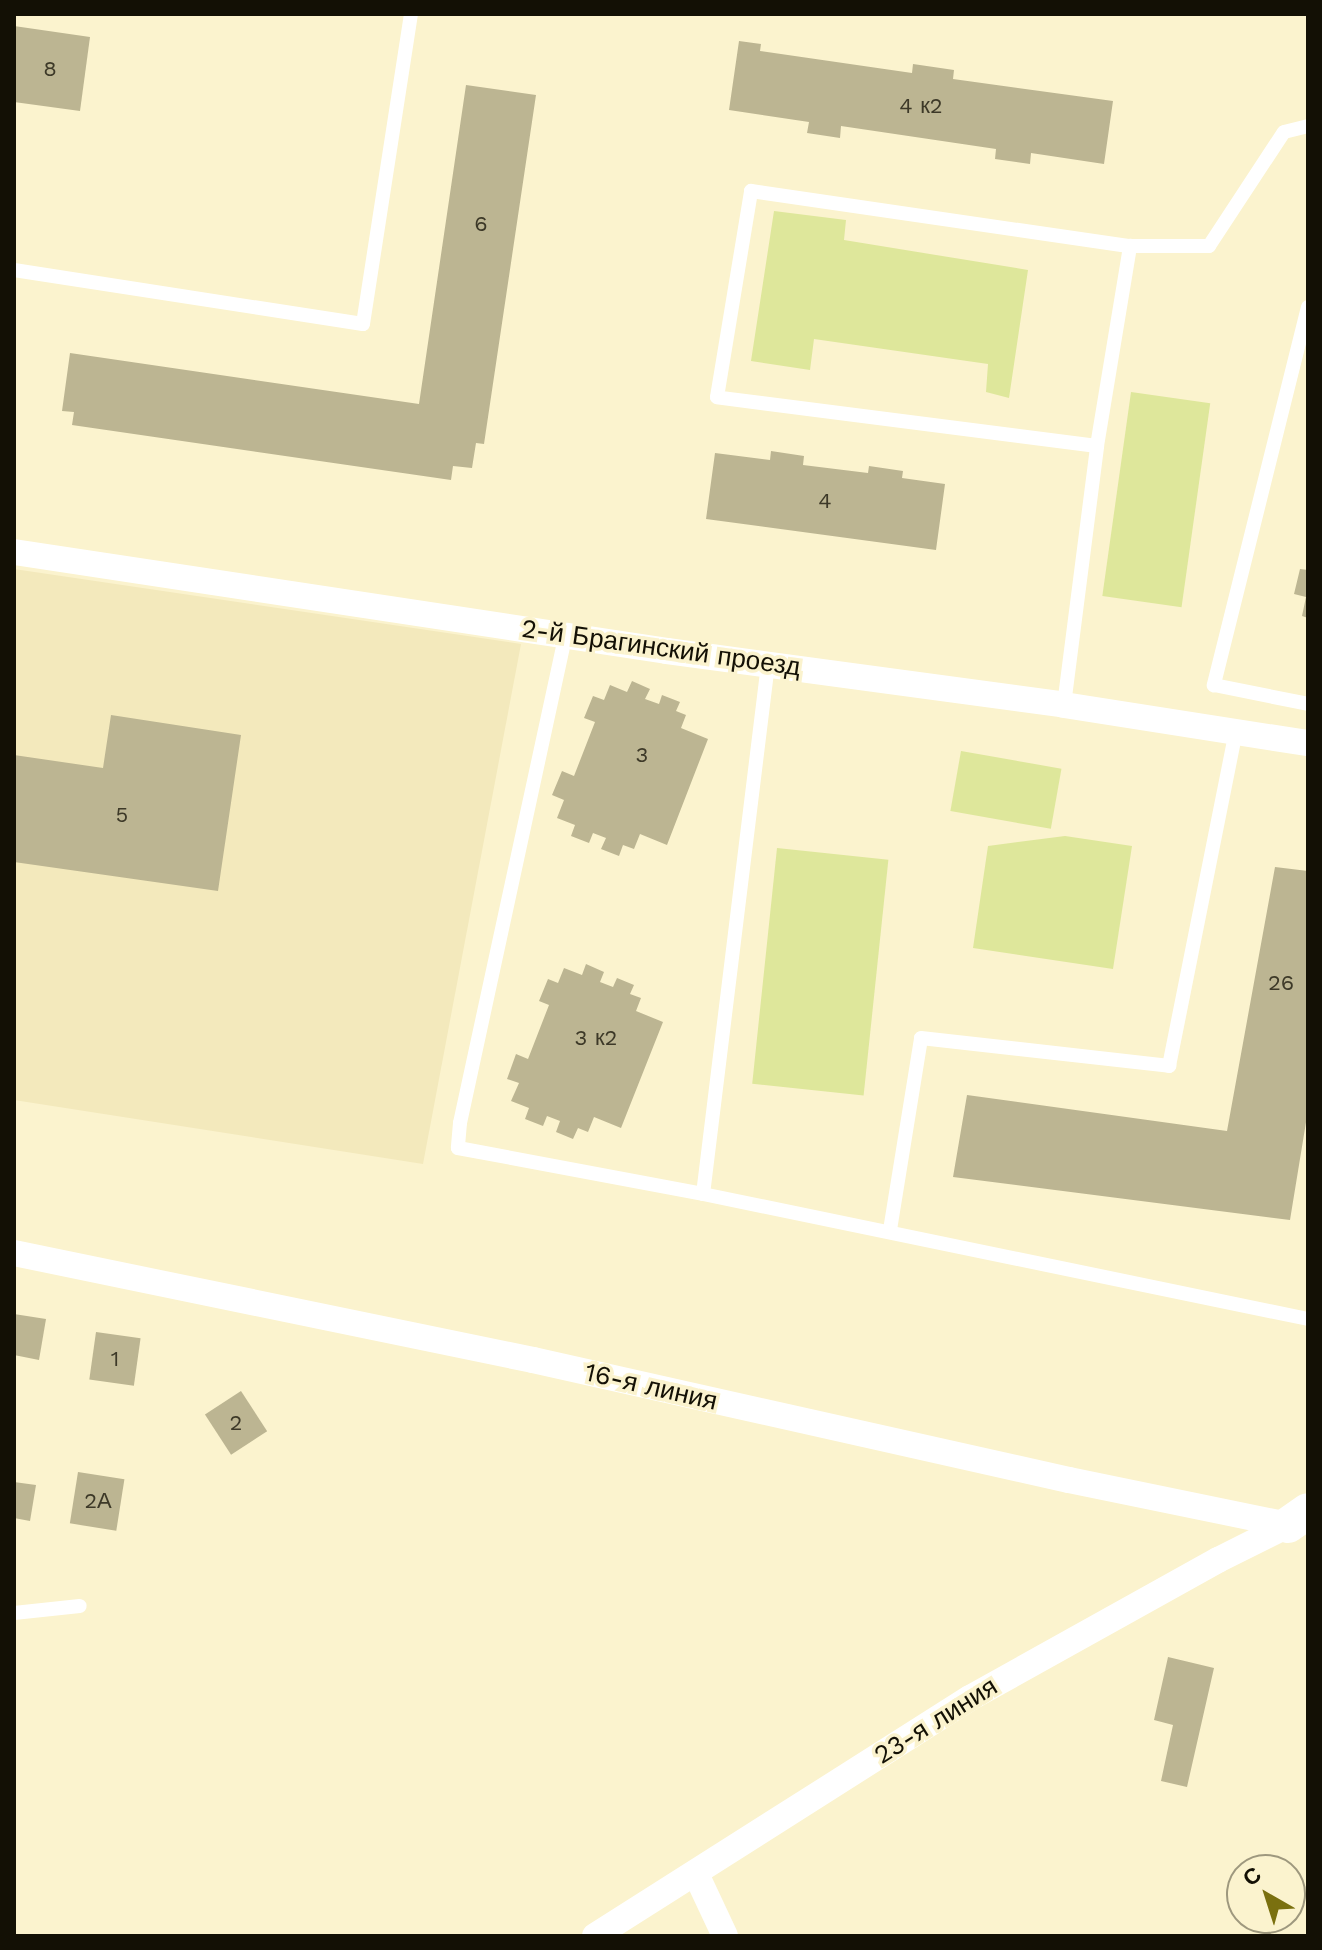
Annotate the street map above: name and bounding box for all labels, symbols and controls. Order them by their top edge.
house number: 8 [43,56,57,82]
house number: 4 к2 [899,93,943,119]
house number: 6 [474,211,488,237]
house number: 4 [818,488,832,514]
street label: 2-й Брагинский проезд [520,613,802,683]
house number: 3 [636,742,648,768]
house number: 5 [116,802,128,828]
house number: 26 [1268,970,1294,996]
house number: 3 к2 [575,1025,617,1051]
house number: 1 [111,1346,119,1372]
street label: 16-я линия [582,1357,720,1417]
house number: 2 [230,1410,242,1436]
house number: 2А [84,1488,112,1514]
street label: 23-я линия [869,1671,1003,1771]
north arrow [1226,1854,1306,1934]
text: С [1238,1862,1266,1891]

